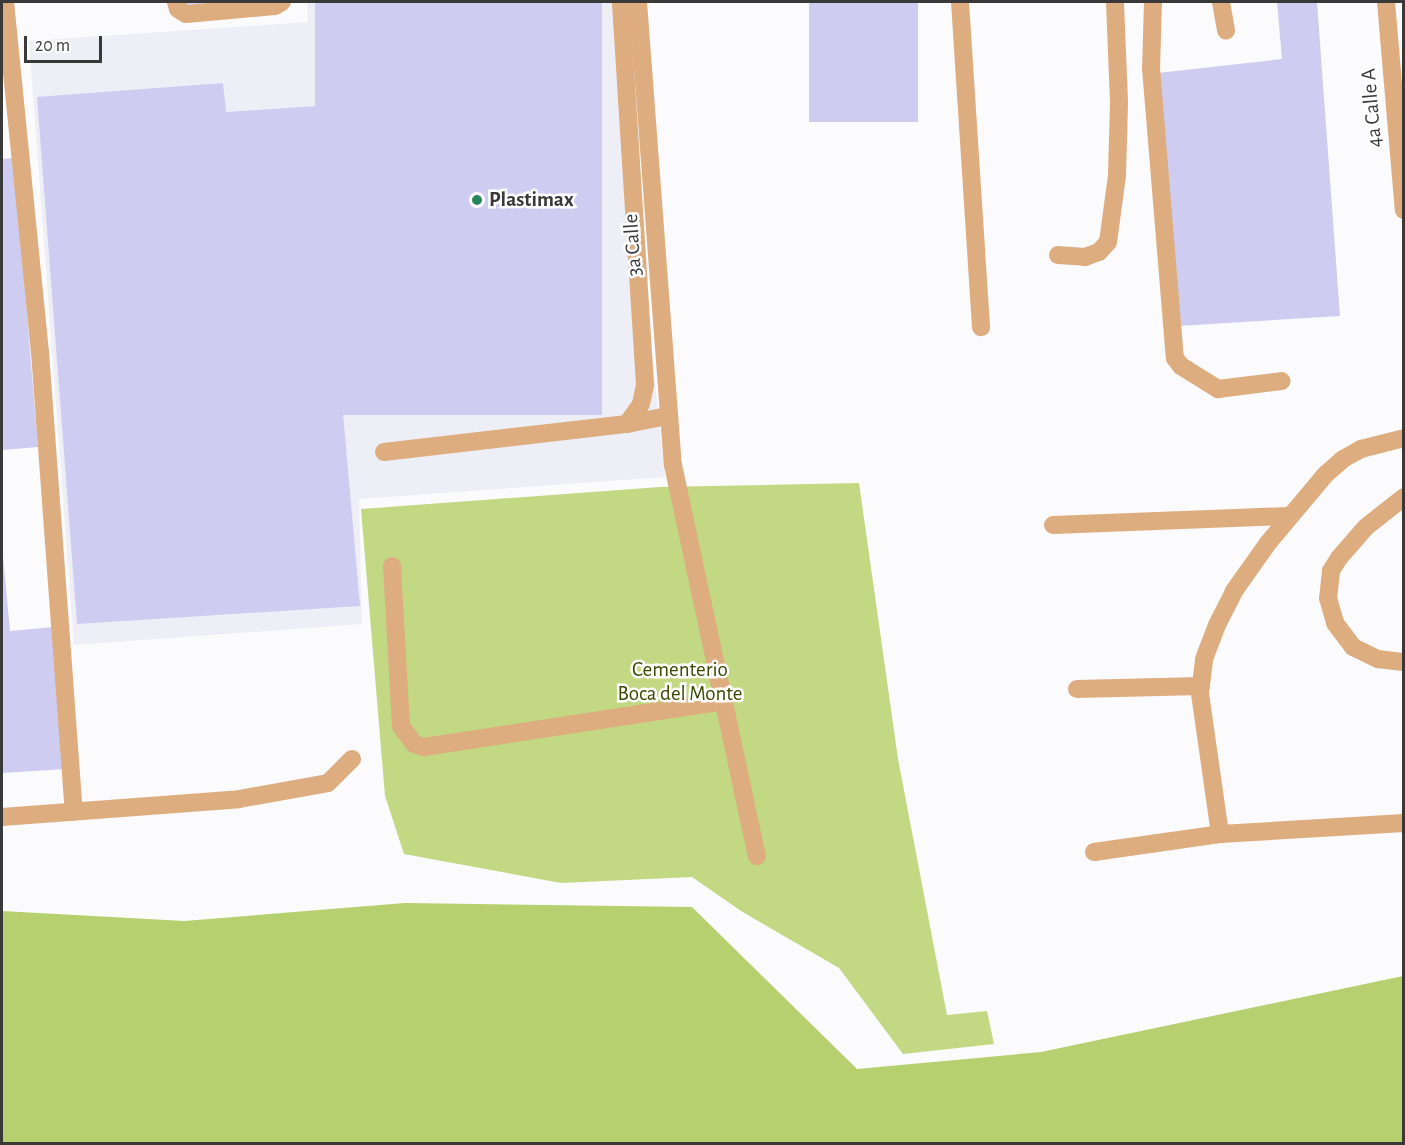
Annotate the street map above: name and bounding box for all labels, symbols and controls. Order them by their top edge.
scale bar [27,24,105,62]
text: 20 m [35,37,70,55]
street label: 4a Calle A [1356,67,1388,149]
place label: Plastimax [489,187,574,213]
marker: Plastimax [470,193,484,207]
street label: 3a Calle [618,213,648,277]
park label: Cementerio Boca del Monte [618,657,742,707]

